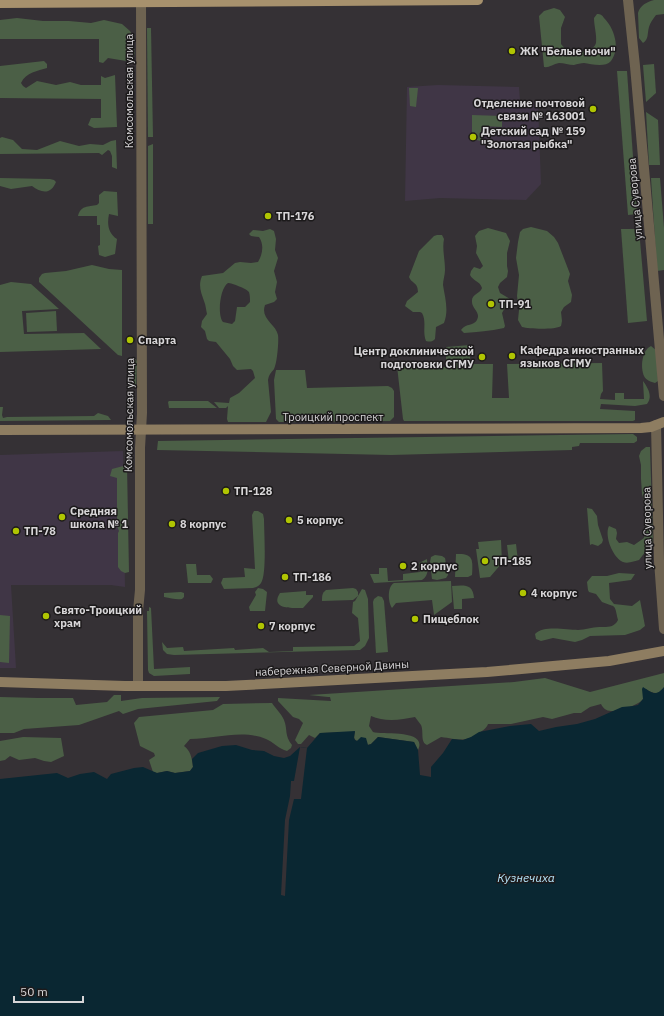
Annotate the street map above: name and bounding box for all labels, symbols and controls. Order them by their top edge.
street label: Комсомольская улица [122,34,136,148]
place label: ЖК "Белые ночи" [520,44,616,58]
marker: ЖК "Белые ночи" [507,46,517,56]
place label: Отделение почтовой связи № 163001 [474,96,585,123]
marker: Отделение почтовой связи № 163001 [588,104,598,114]
place label: Детский сад № 159 "Золотая рыбка" [481,124,586,151]
marker: Детский сад № 159 "Золотая рыбка" [468,132,478,142]
street label: улица Суворова [624,157,646,241]
place label: ТП-176 [276,209,315,223]
marker: ТП-176 [263,211,273,221]
place label: ТП-91 [499,297,531,311]
marker: ТП-91 [486,299,496,309]
place label: Спарта [138,333,176,347]
marker: Спарта [125,335,135,345]
place label: Кафедра иностранных языков СГМУ [520,343,644,370]
place label: Центр доклинической подготовки СГМУ [354,344,474,371]
marker: Кафедра иностранных языков СГМУ [507,351,517,361]
marker: Центр доклинической подготовки СГМУ [477,352,487,362]
street label: Комсомольская улица [121,358,137,472]
street label: Троицкий проспект [283,410,383,424]
place label: ТП-128 [234,484,273,498]
marker: ТП-128 [221,486,231,496]
street label: улица Суворова [639,487,655,569]
place label: Средняя школа № 1 [70,504,129,531]
marker: Средняя школа № 1 [57,512,67,522]
place label: 5 корпус [297,513,344,527]
marker: 5 корпус [284,515,294,525]
place label: 8 корпус [180,517,227,531]
marker: 8 корпус [167,519,177,529]
place label: ТП-78 [24,524,56,538]
marker: ТП-78 [11,526,21,536]
place label: ТП-185 [493,554,532,568]
marker: ТП-185 [480,556,490,566]
place label: 2 корпус [411,559,458,573]
marker: 2 корпус [398,561,408,571]
place label: ТП-186 [293,570,332,584]
marker: ТП-186 [280,572,290,582]
place label: 4 корпус [531,586,578,600]
marker: 4 корпус [518,588,528,598]
place label: Свято-Троицкий храм [54,603,142,630]
marker: Свято-Троицкий храм [41,611,51,621]
place label: Пищеблок [423,612,479,626]
marker: Пищеблок [410,614,420,624]
place label: 7 корпус [269,619,316,633]
marker: 7 корпус [256,621,266,631]
street label: набережная Северной Двины [255,657,409,679]
water label: Кузнечиха [497,870,555,885]
scale bar [14,978,83,1004]
text: 50 m [20,984,48,999]

